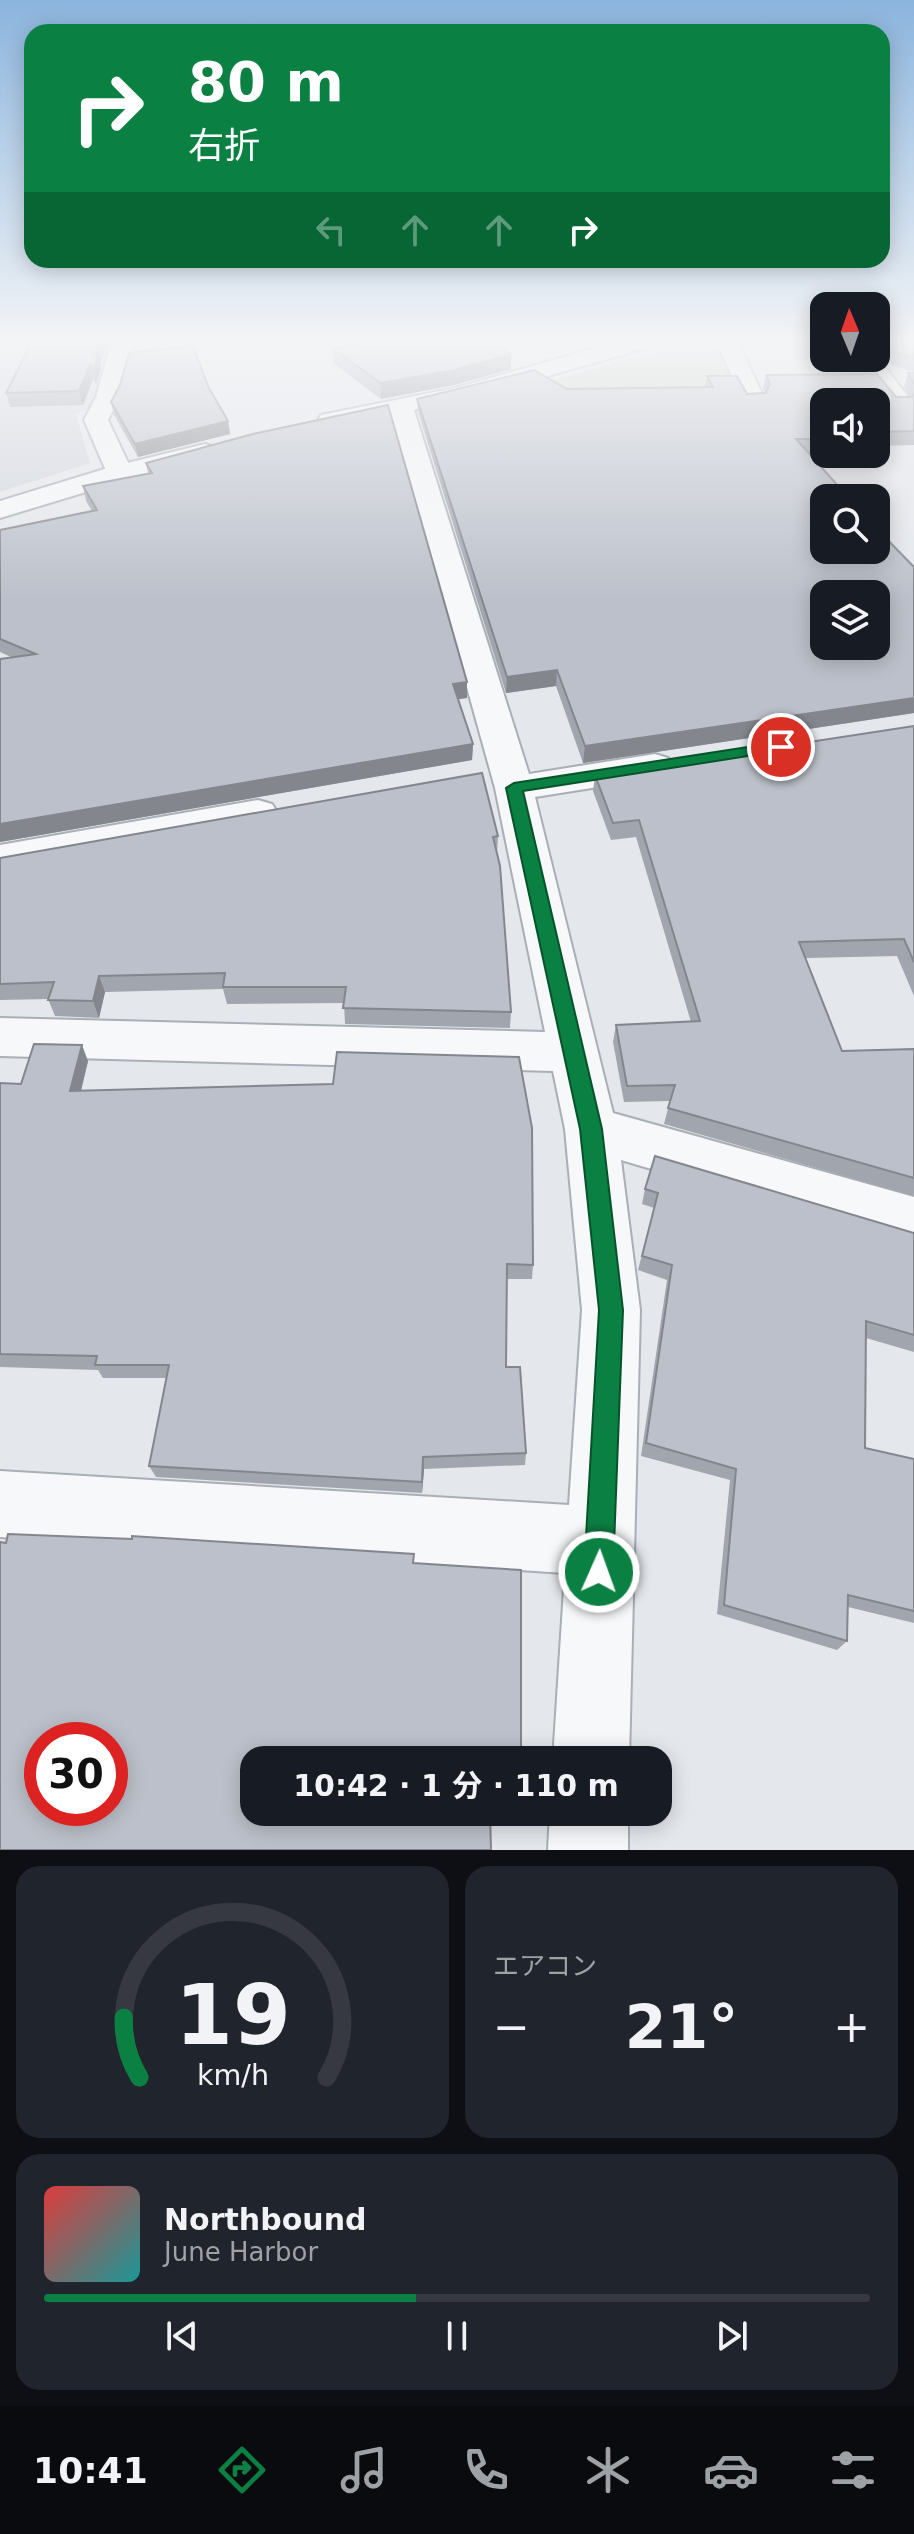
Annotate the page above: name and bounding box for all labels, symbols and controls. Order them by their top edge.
text: 80 m [188,49,344,114]
icon: right [56,56,160,160]
text: 右折 [188,125,260,166]
icon: left [309,208,353,252]
icon: ahead [393,208,437,252]
icon: ahead [477,208,521,252]
icon: right [561,208,605,252]
north arrow [810,292,890,372]
map controls [810,292,890,660]
button: sound [810,388,890,468]
button: search [810,484,890,564]
button: layers [810,580,890,660]
pin [747,713,815,781]
icon: arrive [759,725,803,769]
position arrow [557,1530,641,1614]
speed limit sign: 30 [24,1722,128,1826]
text: 10:42 · 1 分 · 110 m [293,1768,619,1803]
text: エアコン [493,1951,597,1981]
text: 19 [175,1967,290,2064]
text: 21° [625,1992,738,2062]
text: − [493,2001,530,2052]
text: + [833,2001,870,2052]
text: km/h [196,2058,269,2092]
text: Northbound [164,2202,367,2237]
text: June Harbor [164,2237,318,2267]
icon: previous [160,2314,204,2358]
icon: pause [435,2314,479,2358]
icon: next [710,2314,754,2358]
icon: directions [214,2442,270,2498]
icon: music [336,2442,392,2498]
icon: phone [458,2442,514,2498]
icon: climate [580,2442,636,2498]
icon: car [703,2442,759,2498]
icon: filters [825,2442,881,2498]
text: 10:41 [33,2450,148,2491]

